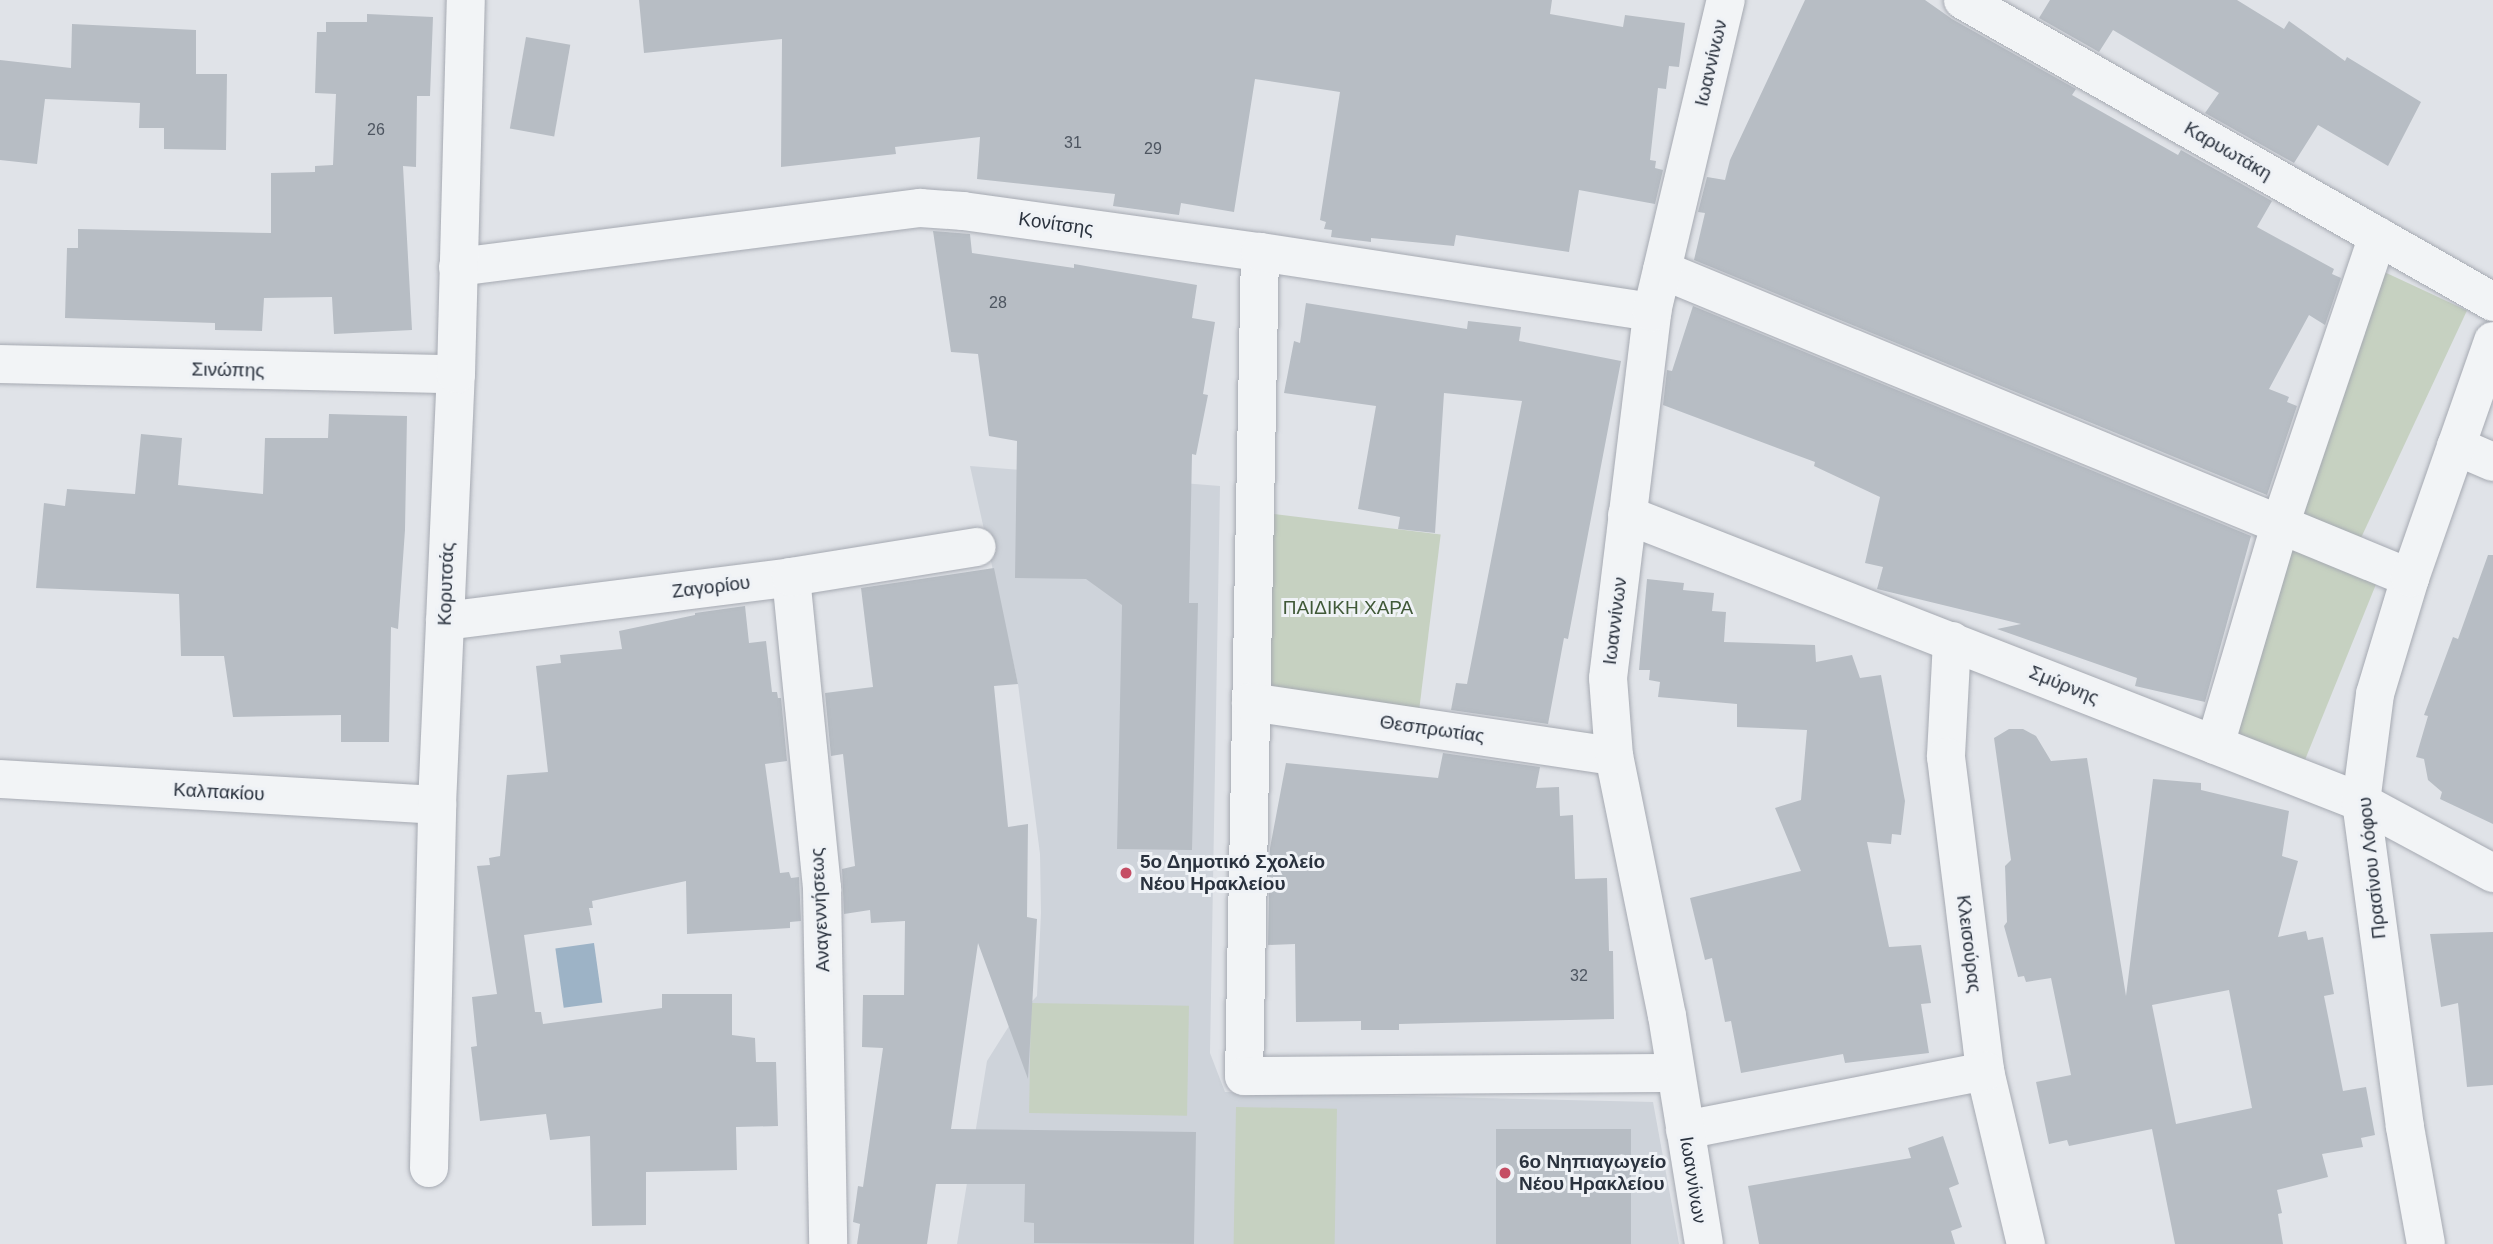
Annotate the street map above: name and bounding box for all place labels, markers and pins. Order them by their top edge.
place label: 5ο Δημοτικό Σχολείο Νέου Ηρακλείου [1140,851,1326,895]
marker: 5ο Δημοτικό Σχολείο Νέου Ηρακλείου [1118,865,1134,881]
place label: 6ο Νηπιαγωγείο Νέου Ηρακλείου [1519,1151,1666,1195]
marker: 6ο Νηπιαγωγείο Νέου Ηρακλείου [1497,1165,1513,1181]

